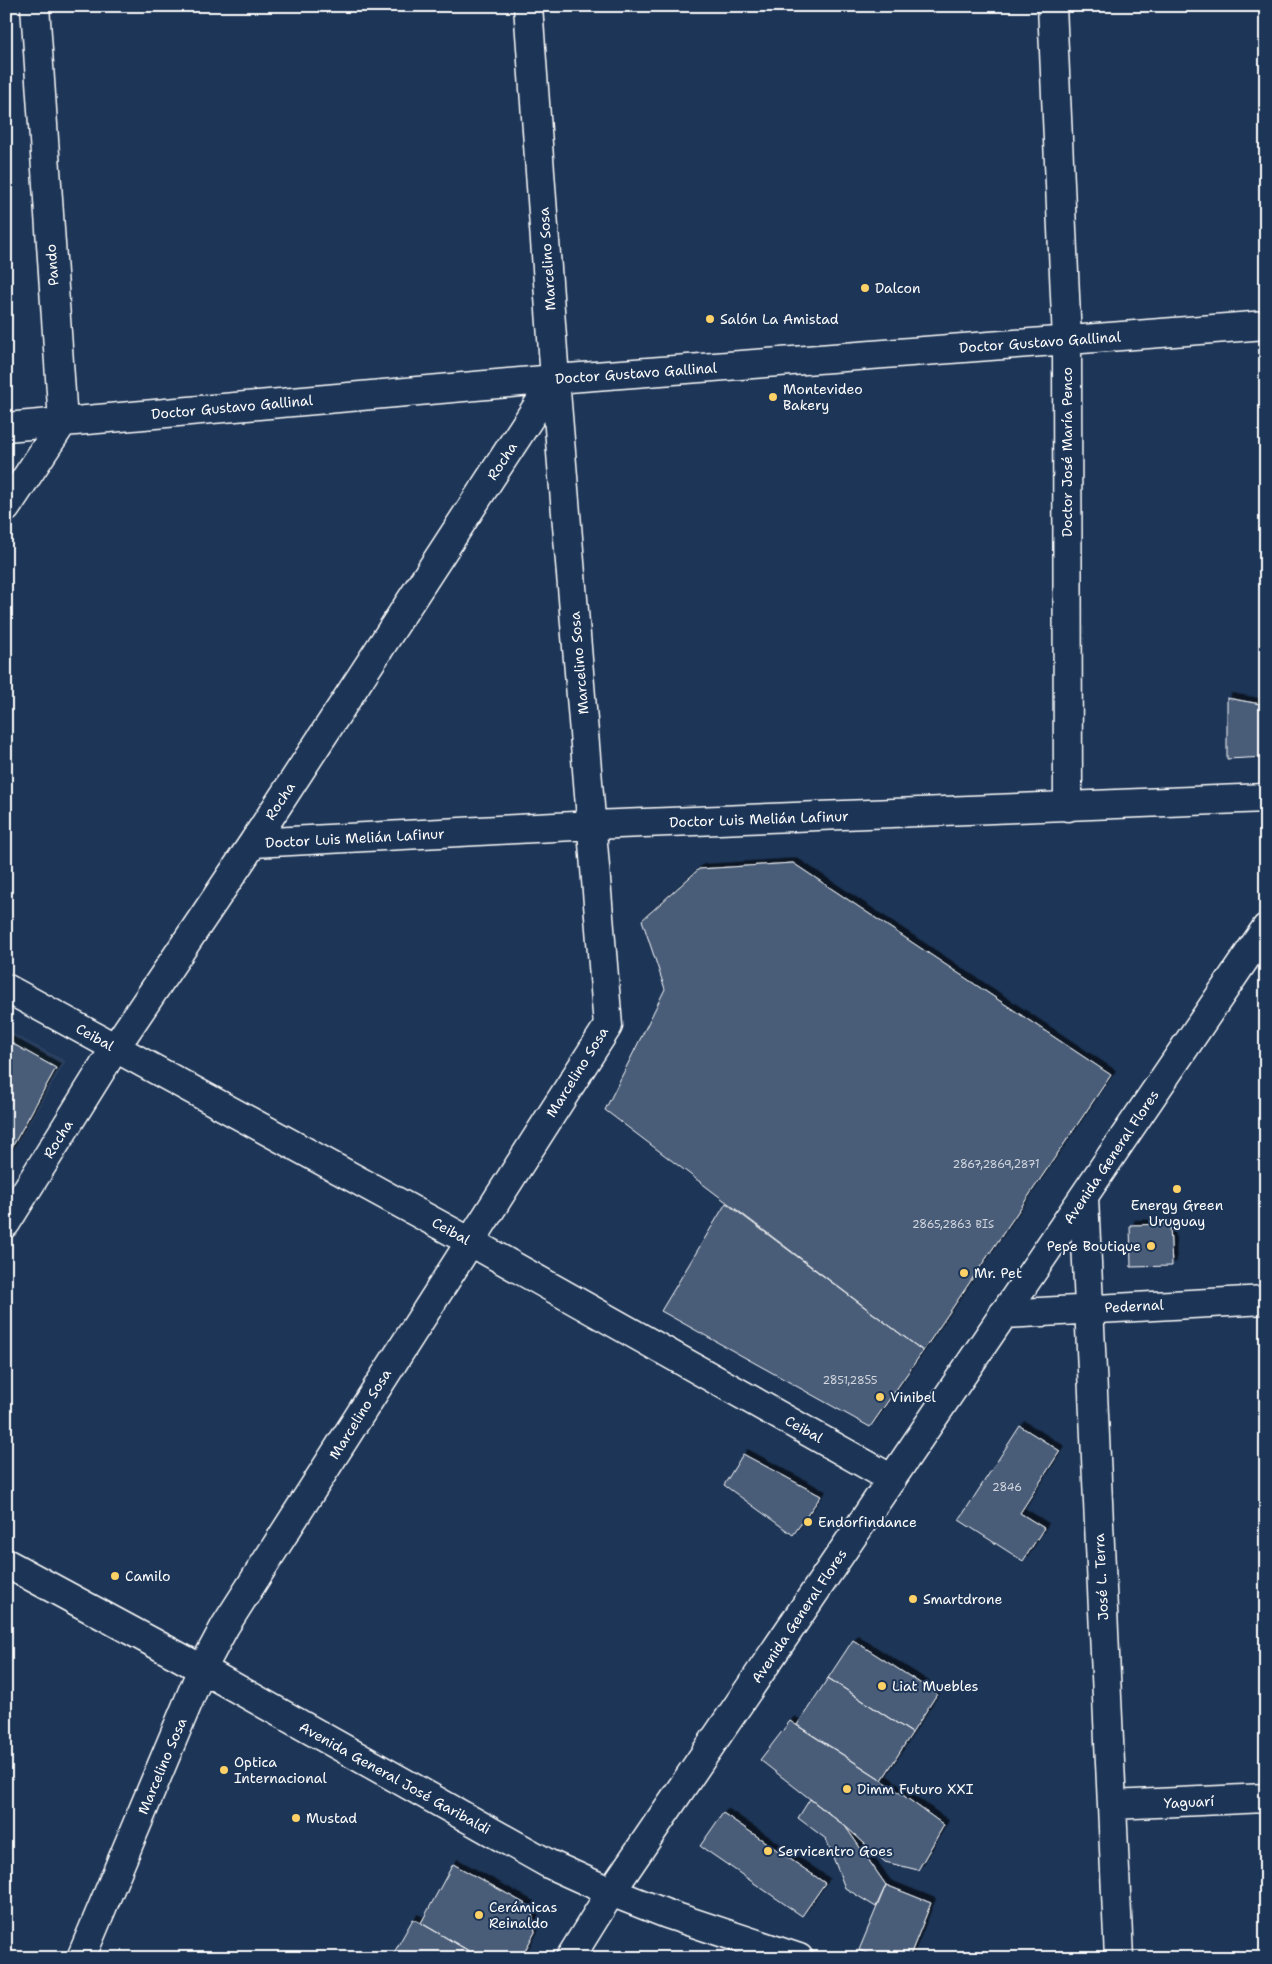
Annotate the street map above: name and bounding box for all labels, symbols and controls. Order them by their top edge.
street label: Marcelino Sosa [534,207,560,311]
street label: Pando [42,244,62,286]
place label: Dalcon [875,279,921,297]
marker: Dalcon [859,282,871,294]
place label: Salón La Amistad [720,310,839,328]
marker: Salón La Amistad [704,313,716,325]
street label: Doctor Gustavo Gallinal [959,327,1122,357]
street label: Doctor Gustavo Gallinal [555,358,718,388]
street label: Doctor José María Penco [1058,367,1076,537]
place label: Montevideo Bakery [783,380,863,414]
street label: Doctor Gustavo Gallinal [150,391,314,423]
marker: Montevideo Bakery [767,391,779,403]
street label: Rocha [483,438,521,483]
street label: Marcelino Sosa [566,610,592,715]
street label: Rocha [261,778,299,823]
street label: Doctor Luis Melián Lafinur [669,807,849,831]
street label: Doctor Luis Melián Lafinur [265,824,445,852]
street label: Ceibal [73,1019,118,1055]
street label: Marcelino Sosa [542,1023,612,1121]
street label: Avenida General Flores [1059,1086,1163,1227]
street label: Rocha [39,1116,77,1161]
house number: 2867,2869,2871 [953,1157,1039,1172]
marker: Energy Green Uruguay [1171,1183,1183,1195]
place label: Energy Green Uruguay [1131,1196,1224,1230]
street label: Ceibal [429,1213,474,1249]
house number: 2865,2863 BIS [912,1217,994,1232]
place label: Pepe Boutique [1047,1237,1141,1255]
marker: Pepe Boutique [1145,1240,1157,1252]
place label: Mr. Pet [974,1264,1022,1282]
marker: Mr. Pet [958,1267,970,1279]
street label: Pedernal [1104,1295,1165,1317]
street label: Marcelino Sosa [325,1365,395,1463]
house number: 2851,2855 [822,1373,878,1388]
place label: Vinibel [890,1388,937,1406]
marker: Vinibel [874,1391,886,1403]
street label: Ceibal [782,1411,827,1447]
house number: 2846 [992,1480,1022,1495]
place label: Endorfindance [818,1513,917,1531]
marker: Endorfindance [802,1516,814,1528]
street label: José L. Terra [1090,1533,1112,1621]
street label: Avenida General Flores [747,1545,851,1686]
place label: Camilo [125,1567,170,1585]
marker: Camilo [109,1570,121,1582]
place label: Smartdrone [923,1590,1003,1608]
marker: Smartdrone [907,1593,919,1605]
place label: Liat Muebles [892,1677,979,1695]
marker: Liat Muebles [876,1680,888,1692]
street label: Marcelino Sosa [134,1715,191,1817]
street label: Avenida General José Garibaldi [296,1718,494,1838]
place label: Optica Internacional [234,1753,328,1787]
marker: Optica Internacional [218,1764,230,1776]
place label: Dimm Futuro XXI [857,1780,974,1798]
marker: Dimm Futuro XXI [841,1783,853,1795]
street label: Yaguarí [1163,1792,1215,1812]
place label: Mustad [306,1809,357,1827]
marker: Mustad [290,1812,302,1824]
place label: Servicentro Goes [778,1842,893,1860]
marker: Servicentro Goes [762,1845,774,1857]
place label: Cerámicas Reinaldo [489,1898,558,1932]
marker: Cerámicas Reinaldo [473,1909,485,1921]

